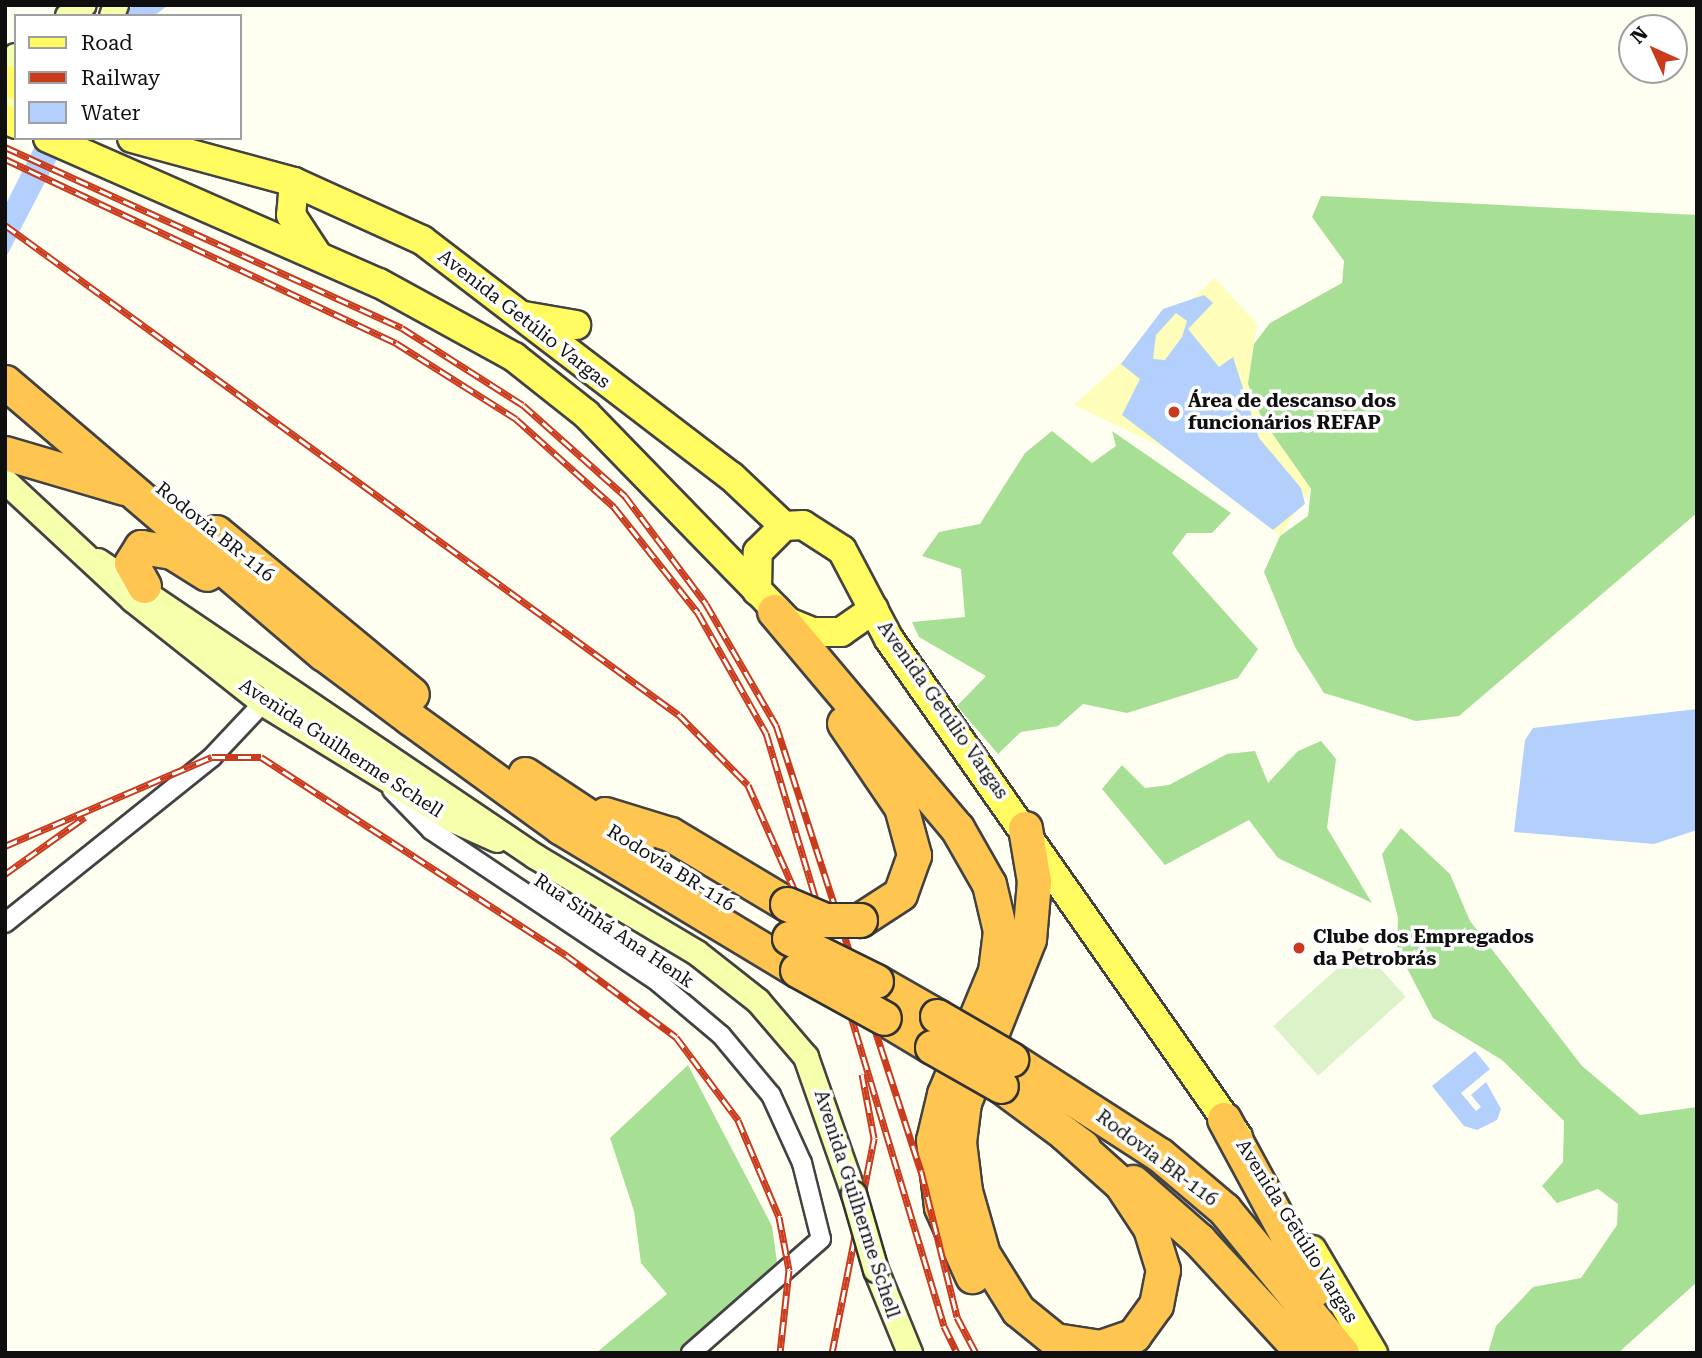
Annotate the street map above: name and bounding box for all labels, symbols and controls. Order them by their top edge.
legend [14,14,242,140]
north arrow [1618,14,1688,84]
text: N [1626,22,1653,49]
text: Road [81,31,133,55]
text: Railway [81,66,160,90]
text: Water [81,101,140,125]
street label: Avenida Getúlio Vargas [433,245,615,393]
place label: Área de descanso dos funcionários REFAP [1188,390,1396,434]
marker: Área de descanso dos funcionários REFAP [1166,404,1182,420]
street label: Rodovia BR-116 [151,477,279,587]
street label: Avenida Getúlio Vargas [873,617,1013,803]
street label: Avenida Guilherme Schell [235,673,447,823]
street label: Rodovia BR-116 [603,820,739,916]
street label: Rua Sinhá Ana Henk [530,869,698,993]
place label: Clube dos Empregados da Petrobrás [1313,926,1534,970]
marker: Clube dos Empregados da Petrobrás [1291,940,1307,956]
street label: Avenida Guilherme Schell [809,1087,905,1321]
street label: Rodovia BR-116 [1092,1105,1222,1211]
street label: Avenida Getúlio Vargas [1231,1135,1363,1327]

